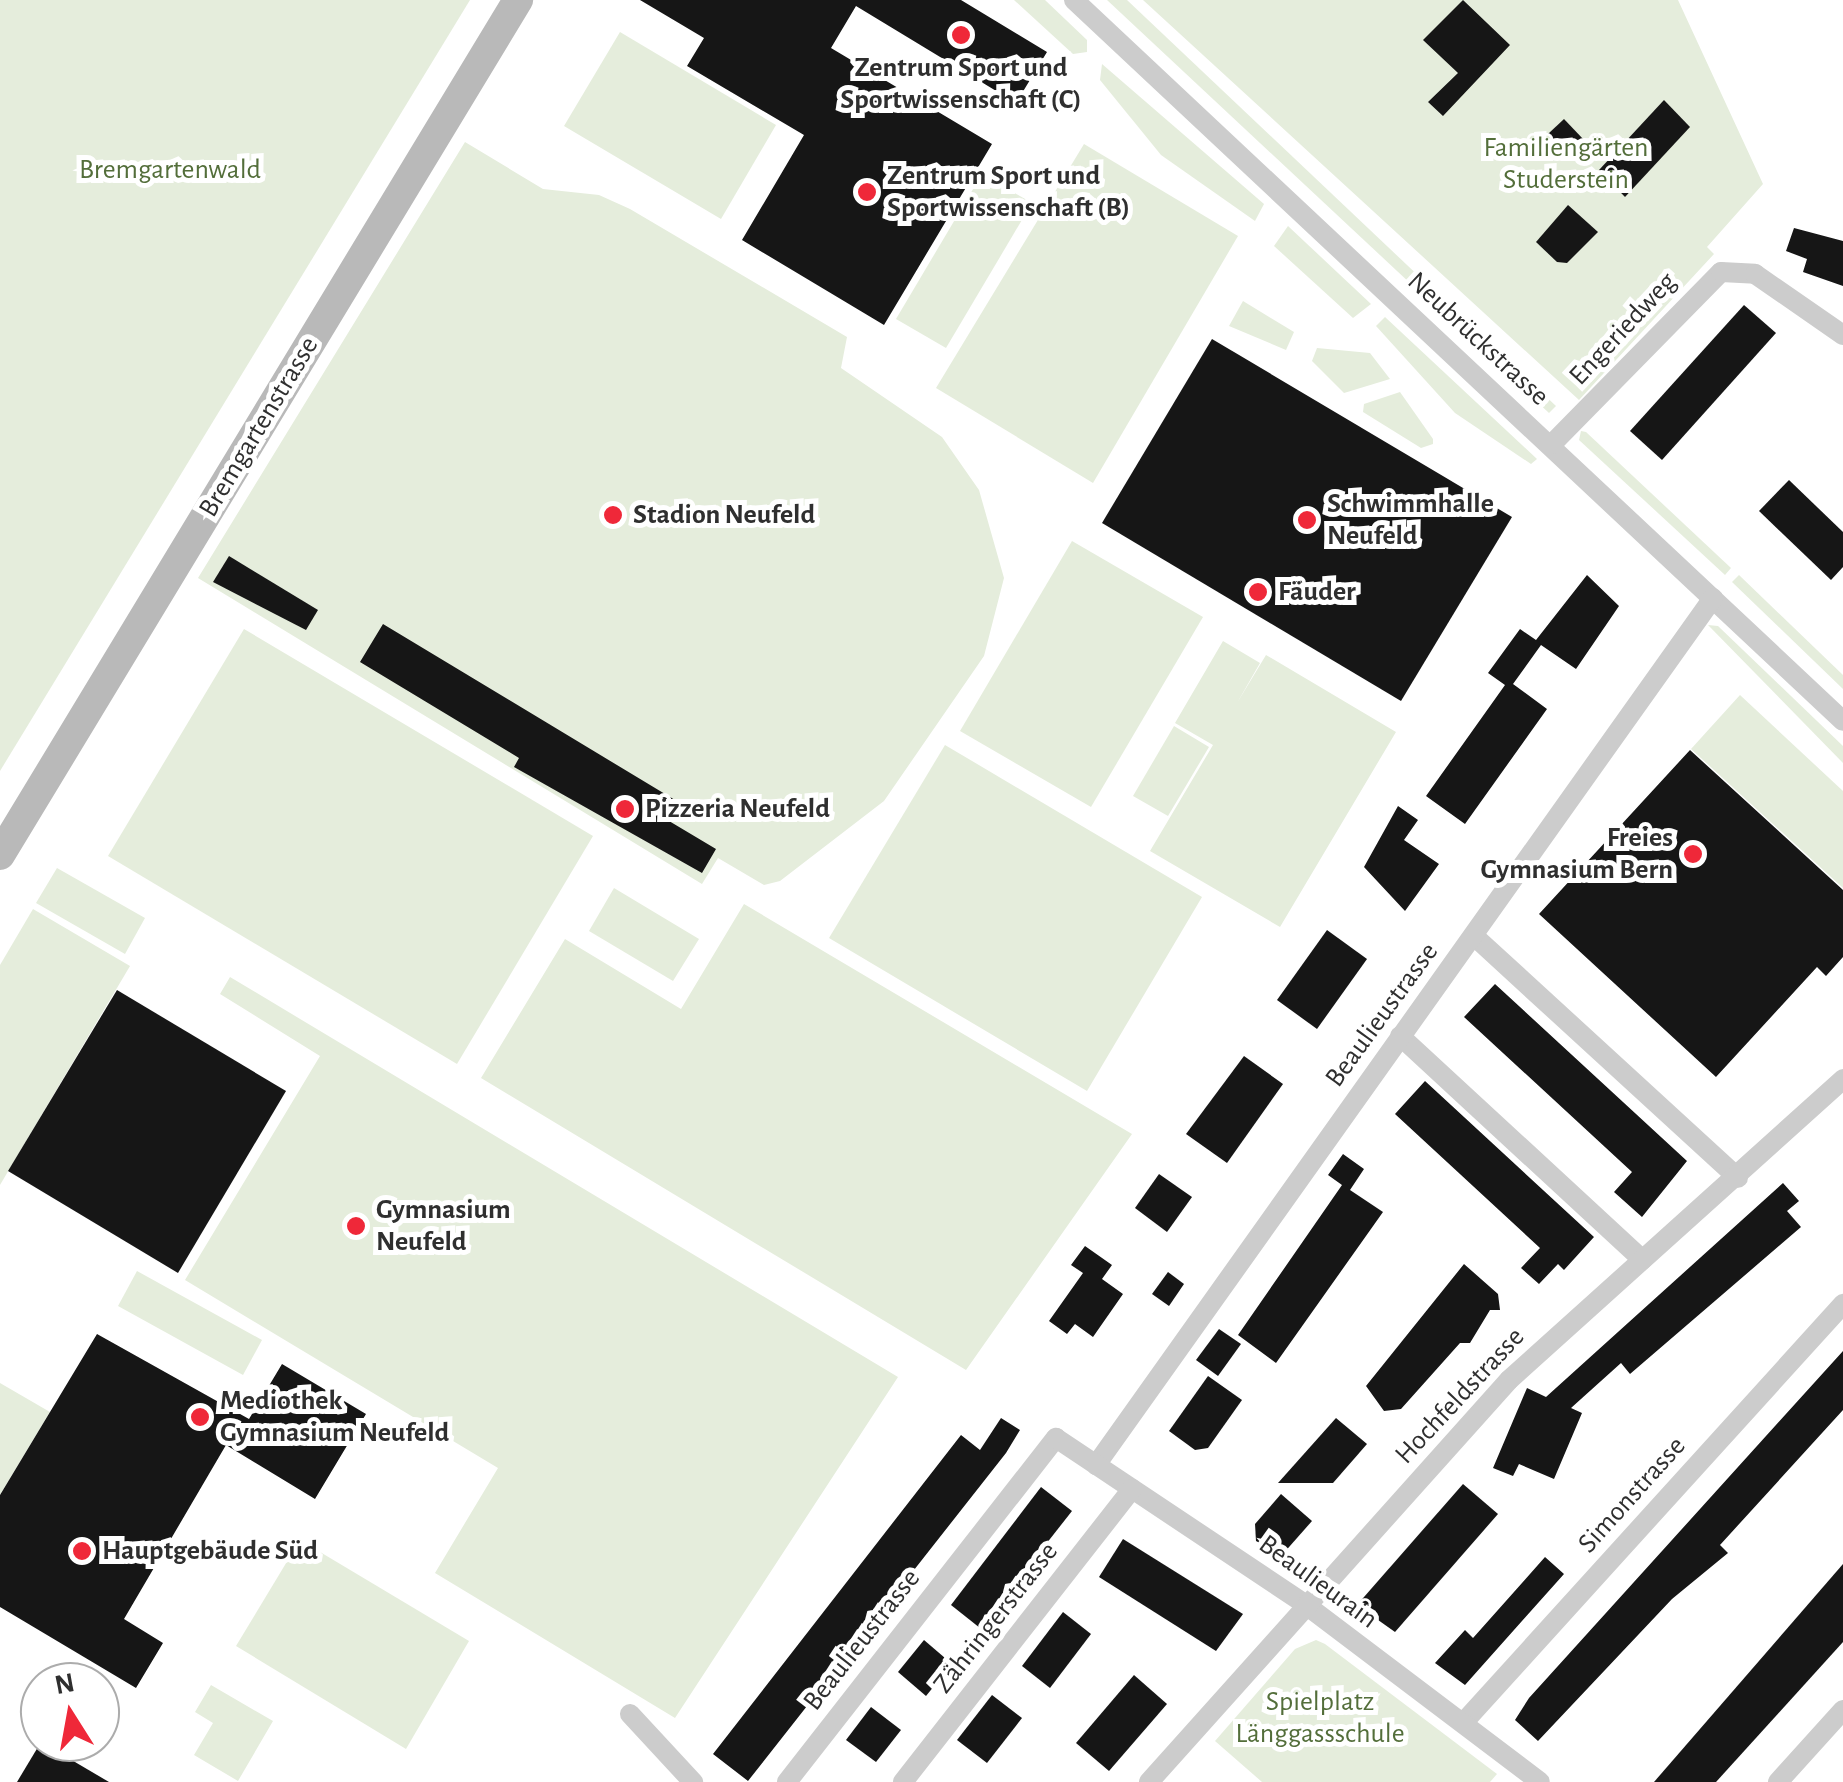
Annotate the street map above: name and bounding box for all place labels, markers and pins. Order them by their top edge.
marker: Zentrum Sport und Sportwissenschaft (C) [950,24,972,46]
place label: Zentrum Sport und Sportwissenschaft (C) [840,51,1082,117]
place label: Zentrum Sport und Sportwissenschaft (B) [887,159,1130,225]
marker: Zentrum Sport und Sportwissenschaft (B) [856,181,878,203]
place label: Schwimmhalle Neufeld [1327,487,1494,553]
place label: Stadion Neufeld [633,498,815,532]
marker: Stadion Neufeld [602,504,624,526]
marker: Schwimmhalle Neufeld [1296,509,1318,531]
place label: Fäuder [1278,575,1356,609]
marker: Fäuder [1247,581,1269,603]
place label: Pizzeria Neufeld [645,792,830,826]
marker: Pizzeria Neufeld [614,798,636,820]
place label: Freies Gymnasium Bern [1480,821,1673,887]
marker: Freies Gymnasium Bern [1682,843,1704,865]
place label: Gymnasium Neufeld [376,1193,511,1259]
marker: Gymnasium Neufeld [345,1215,367,1237]
place label: Mediothek Gymnasium Neufeld [220,1384,449,1450]
marker: Mediothek Gymnasium Neufeld [189,1406,211,1428]
place label: Hauptgebäude Süd [102,1534,318,1568]
marker: Hauptgebäude Süd [71,1540,93,1562]

